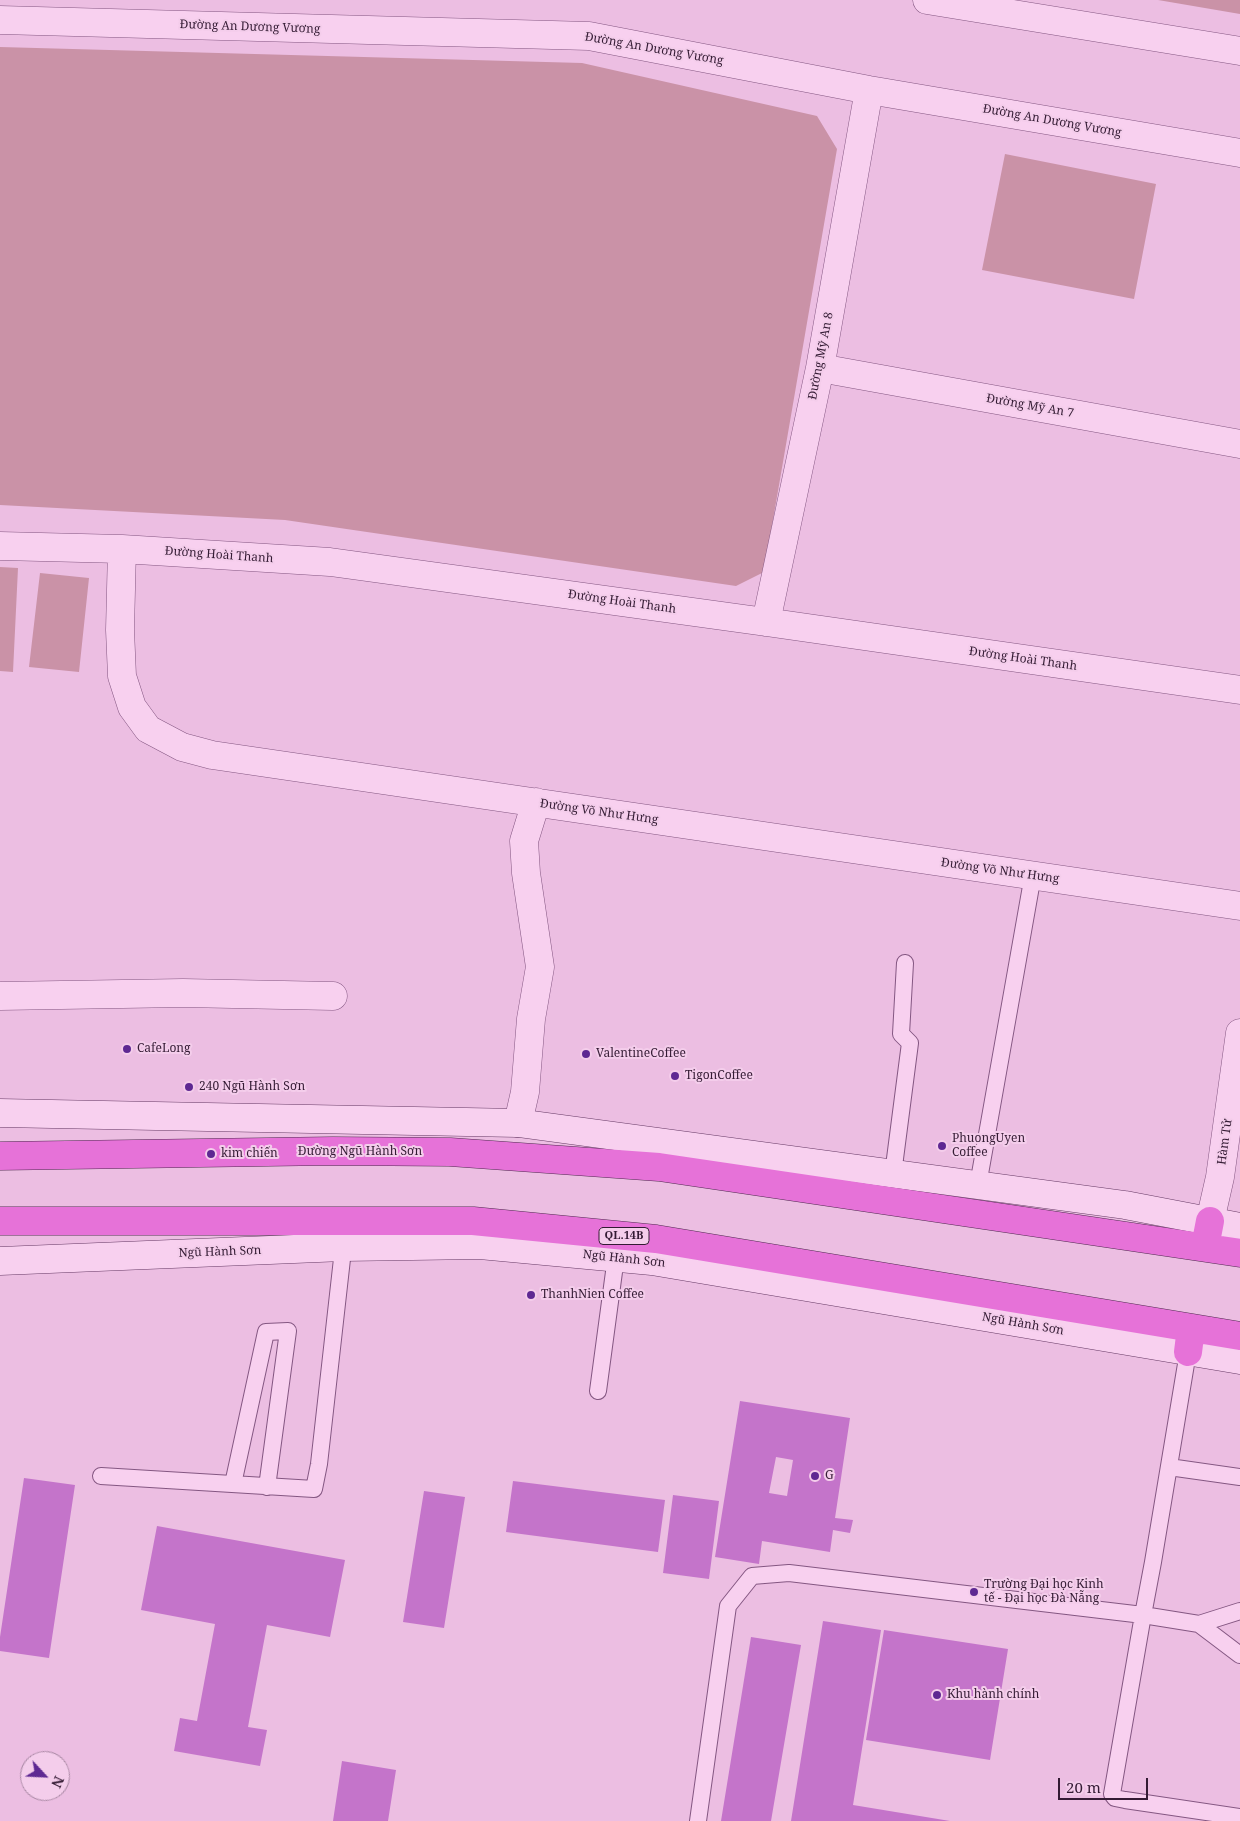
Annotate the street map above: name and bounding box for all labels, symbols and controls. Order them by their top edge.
street label: Đường An Dương Vương [179,17,321,37]
street label: Đường An Dương Vương [584,30,724,68]
street label: Đường An Dương Vương [982,102,1122,140]
street label: Đường Mỹ An 8 [805,311,837,401]
street label: Đường Mỹ An 7 [985,391,1075,421]
street label: Đường Hoài Thanh [164,544,274,566]
street label: Đường Hoài Thanh [567,587,677,617]
street label: Đường Hoài Thanh [968,644,1078,674]
street label: Đường Võ Như Hưng [539,797,659,827]
street label: Đường Võ Như Hưng [940,856,1060,886]
place label: CafeLong [137,1042,191,1056]
marker: CafeLong [121,1043,133,1055]
place label: ValentineCoffee [596,1047,686,1061]
marker: ValentineCoffee [580,1048,592,1060]
place label: TigonCoffee [685,1069,753,1083]
marker: TigonCoffee [669,1070,681,1082]
place label: 240 Ngũ Hành Sơn [199,1080,305,1094]
marker: 240 Ngũ Hành Sơn [183,1081,195,1093]
street label: Hàm Tử [1215,1118,1235,1166]
place label: PhuongUyen Coffee [952,1132,1025,1160]
marker: PhuongUyen Coffee [936,1140,948,1152]
street label: Đường Ngũ Hành Sơn [298,1145,422,1159]
place label: kim chiến [221,1147,278,1161]
marker: kim chiến [205,1148,217,1160]
road number: QL.14B [599,1228,649,1244]
street label: Ngũ Hành Sơn [178,1243,262,1261]
street label: Ngũ Hành Sơn [582,1248,666,1270]
place label: ThanhNien Coffee [541,1288,644,1302]
marker: ThanhNien Coffee [525,1289,537,1301]
street label: Ngũ Hành Sơn [981,1310,1065,1338]
place label: G [825,1469,834,1483]
marker: G [809,1470,821,1482]
place label: Trường Đại học Kinh tế - Đại học Đà Nẵng [984,1578,1104,1606]
marker: Trường Đại học Kinh tế - Đại học Đà Nẵng [968,1586,980,1598]
place label: Khu hành chính [947,1688,1039,1702]
marker: Khu hành chính [931,1689,943,1701]
north arrow [20,1751,70,1801]
scale bar [1060,1768,1150,1800]
text: N [47,1773,69,1791]
text: 20 m [1066,1777,1101,1797]

